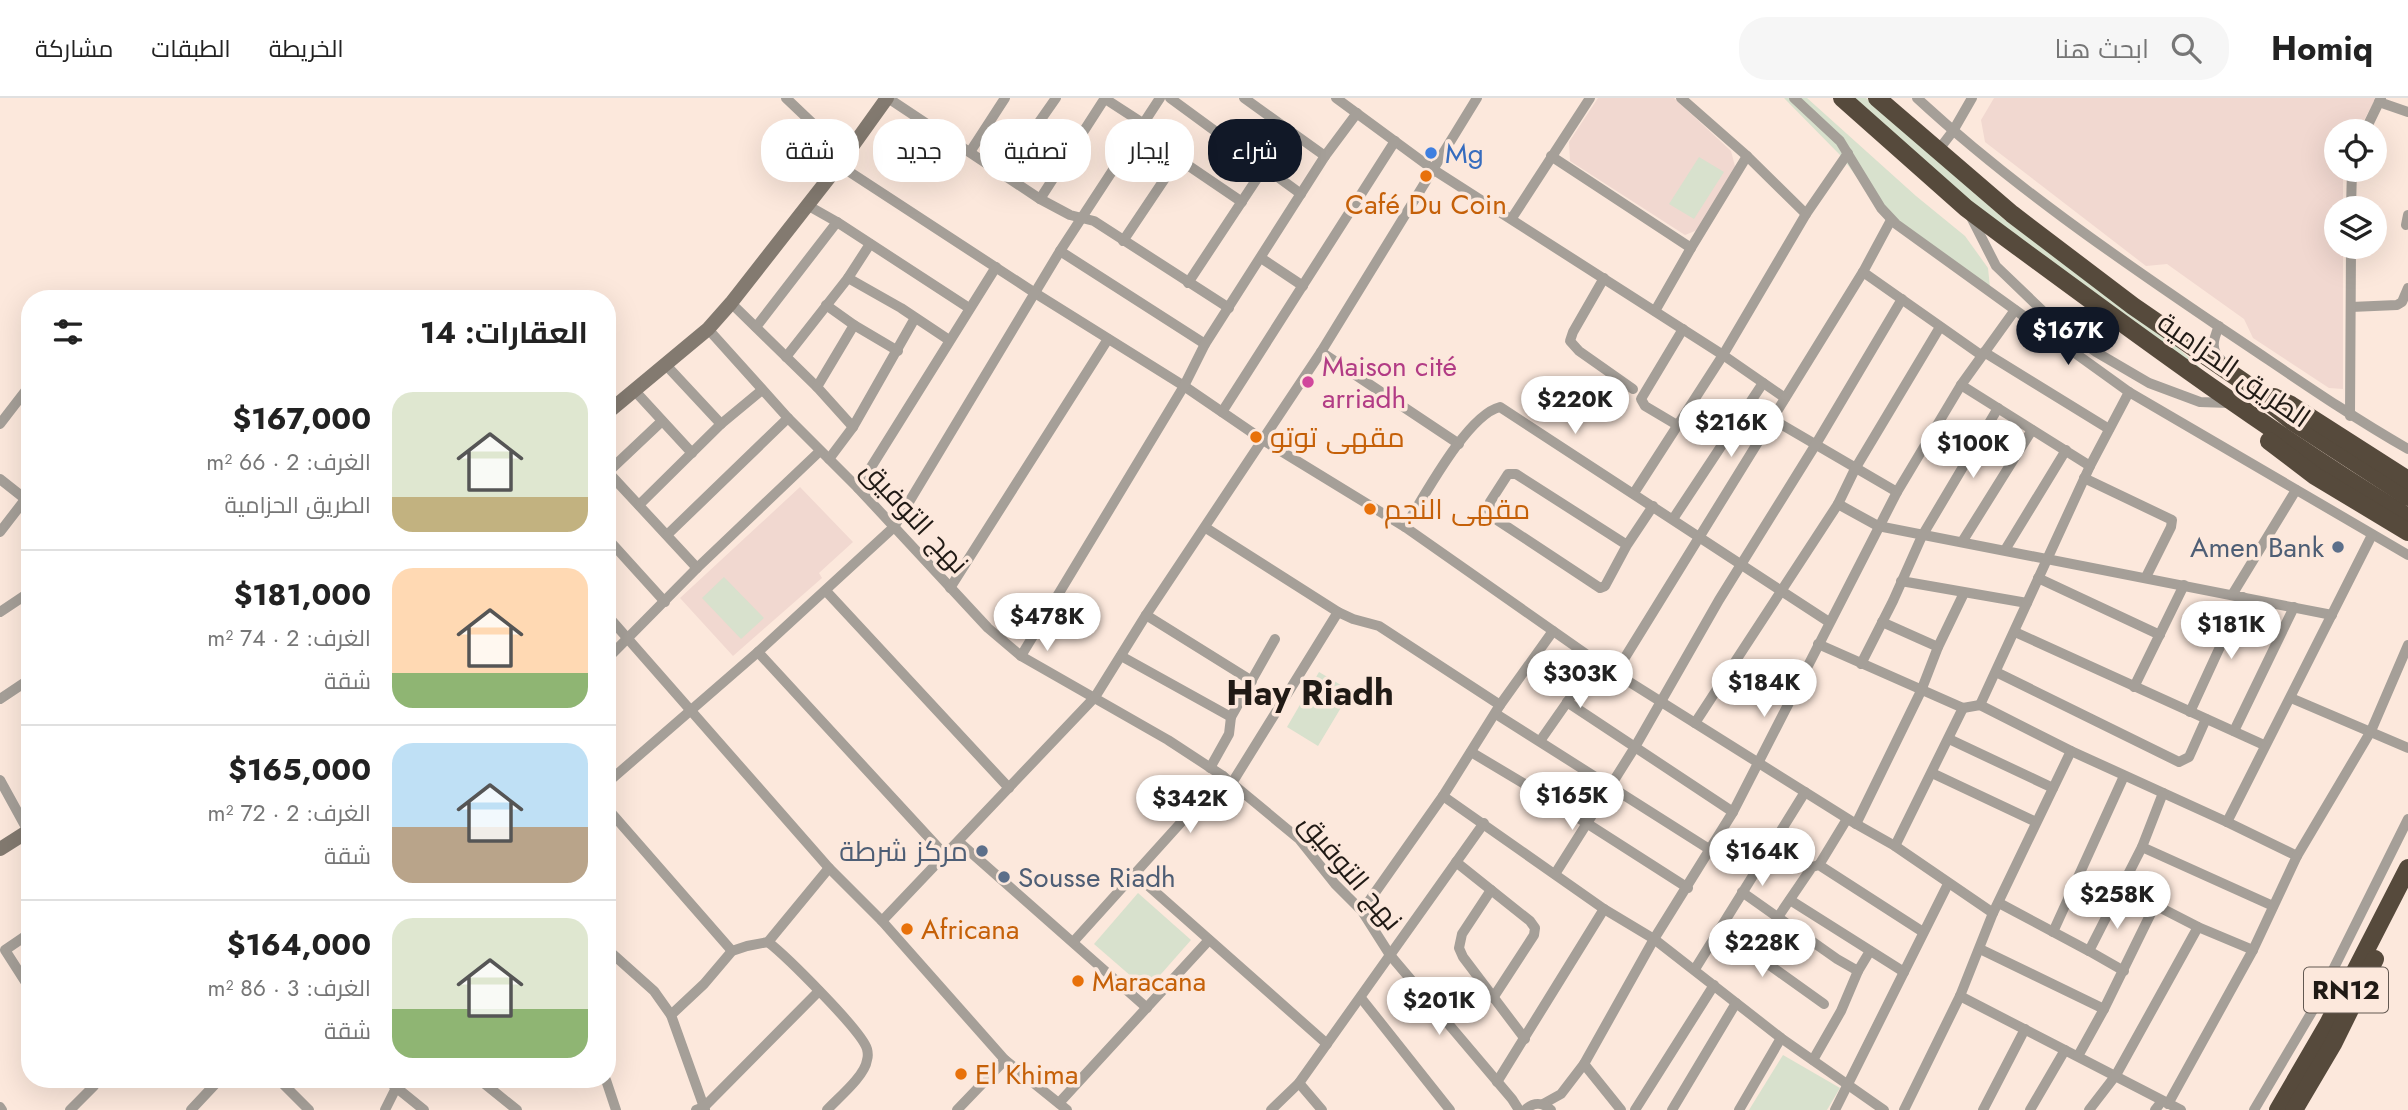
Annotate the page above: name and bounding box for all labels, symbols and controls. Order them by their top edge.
search box [1739,17,2229,80]
text: Homiq [2271,25,2373,72]
icon: search [2167,29,2205,67]
text: ابحث هنا [2054,30,2149,68]
text: مشاركة [35,31,113,66]
text: الطبقات [151,31,231,66]
text: الخريطة [269,31,344,66]
chip: شقة [761,119,859,182]
chip: جديد [873,119,966,182]
chip: تصفية [980,119,1091,182]
chip: إيجار [1105,119,1194,182]
chip: شراء [1208,119,1302,182]
map controls [2324,119,2387,259]
button: locate [2324,119,2387,182]
place label: Mg [1445,133,1484,174]
marker: Mg [1423,145,1439,161]
marker: Café Du Coin [1418,168,1434,184]
place label: Café Du Coin [1345,184,1507,225]
button: layers [2324,196,2387,259]
street label: الطريق الحزامية [2149,302,2319,438]
pin: $167K [2019,308,2117,367]
text: العقارات: 14 [420,311,588,354]
icon: filters [49,313,87,351]
text: $167K [2032,313,2104,347]
place label: Maison cité arriadh [1322,346,1457,419]
marker: Maison cité arriadh [1300,374,1316,390]
pin: $220K [1526,376,1624,436]
text: $220K [1537,382,1613,416]
text: $167,000 [233,397,371,440]
pin: $216K [1682,400,1780,459]
text: $216K [1695,405,1767,439]
place label: مقهى توتو [1270,417,1405,458]
icon: home [448,420,532,504]
pin: $100K [1924,420,2022,480]
text: $100K [1937,426,2009,460]
marker: مقهى توتو [1248,429,1264,445]
text: الغرف: 2 · 66 m² [206,445,371,479]
street label: نهج التوفيق [852,451,978,583]
text: الطريق الحزامية [225,488,371,522]
place label: مقهى النجم [1384,489,1530,530]
marker: مقهى النجم [1362,501,1378,517]
place label: Amen Bank [2190,527,2325,568]
marker: Amen Bank [2330,539,2346,555]
text: $181,000 [234,573,371,616]
pin: $478K [998,594,1096,653]
icon: home [448,596,532,680]
text: $478K [1010,599,1084,633]
pin: $181K [2182,602,2280,661]
text: $181K [2197,607,2265,641]
text: الغرف: 2 · 74 m² [207,621,371,655]
pin: $303K [1531,650,1629,710]
text: $303K [1543,656,1617,690]
pin: $184K [1715,660,1813,719]
text: شقة [324,664,371,698]
text: $184K [1728,665,1800,699]
district label: Hay Riadh [1226,668,1394,718]
text: $165,000 [228,748,371,791]
icon: home [448,771,532,855]
pin: $165K [1523,772,1621,832]
pin: $342K [1141,776,1239,835]
text: $165K [1536,778,1608,812]
text: $342K [1152,781,1228,815]
text: الغرف: 2 · 72 m² [208,796,371,830]
street label: نهج التوفيق [1290,804,1412,940]
pin: $164K [1713,828,1811,888]
place label: مركز شرطة [839,831,968,872]
text: $164K [1725,834,1799,868]
text: شقة [324,839,371,873]
marker: مركز شرطة [974,843,990,859]
place label: Sousse Riadh [1018,857,1176,898]
marker: Sousse Riadh [996,869,1012,885]
pin: $258K [2068,872,2166,931]
text: $258K [2080,877,2154,911]
place label: Africana [921,909,1019,950]
pin: $228K [1713,920,1811,979]
marker: Africana [899,921,915,937]
text: $164,000 [227,923,371,966]
text: $228K [1725,925,1799,959]
icon: home [448,946,532,1030]
place label: Maracana [1092,961,1206,1002]
road number: RN12 [2304,968,2388,1012]
text: الغرف: 3 · 86 m² [208,971,371,1005]
marker: Maracana [1070,973,1086,989]
pin: $201K [1390,978,1488,1037]
text: $201K [1403,983,1475,1017]
text: شقة [324,1014,371,1048]
place label: El Khima [975,1054,1078,1095]
marker: El Khima [953,1066,969,1082]

